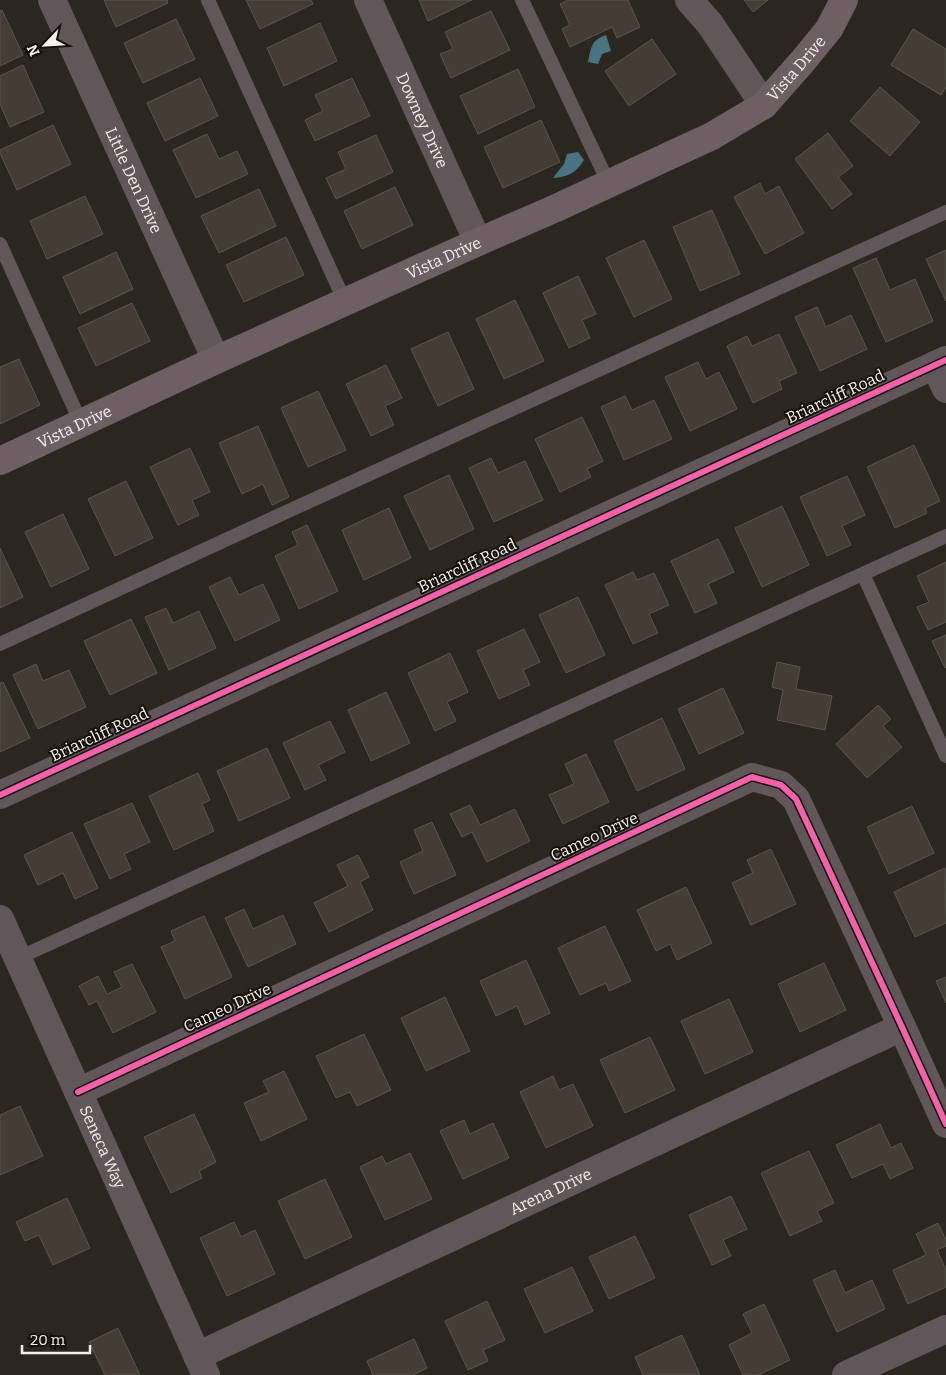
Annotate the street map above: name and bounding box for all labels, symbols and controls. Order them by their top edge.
north arrow [20,20,70,70]
street label: Vista Drive [763,32,830,105]
text: N [24,42,44,59]
street label: Downey Drive [392,70,452,171]
street label: Little Den Drive [101,124,166,236]
street label: Vista Drive [403,233,484,283]
street label: Briarcliff Road [783,365,888,427]
street label: Vista Drive [34,401,115,452]
street label: Briarcliff Road [415,534,520,596]
street label: Briarcliff Road [47,703,152,765]
street label: Cameo Drive [547,808,641,865]
street label: Cameo Drive [180,979,274,1036]
street label: Seneca Way [76,1103,130,1192]
street label: Arena Drive [507,1164,595,1219]
scale bar [22,1322,90,1354]
text: 20 m [30,1331,66,1349]

